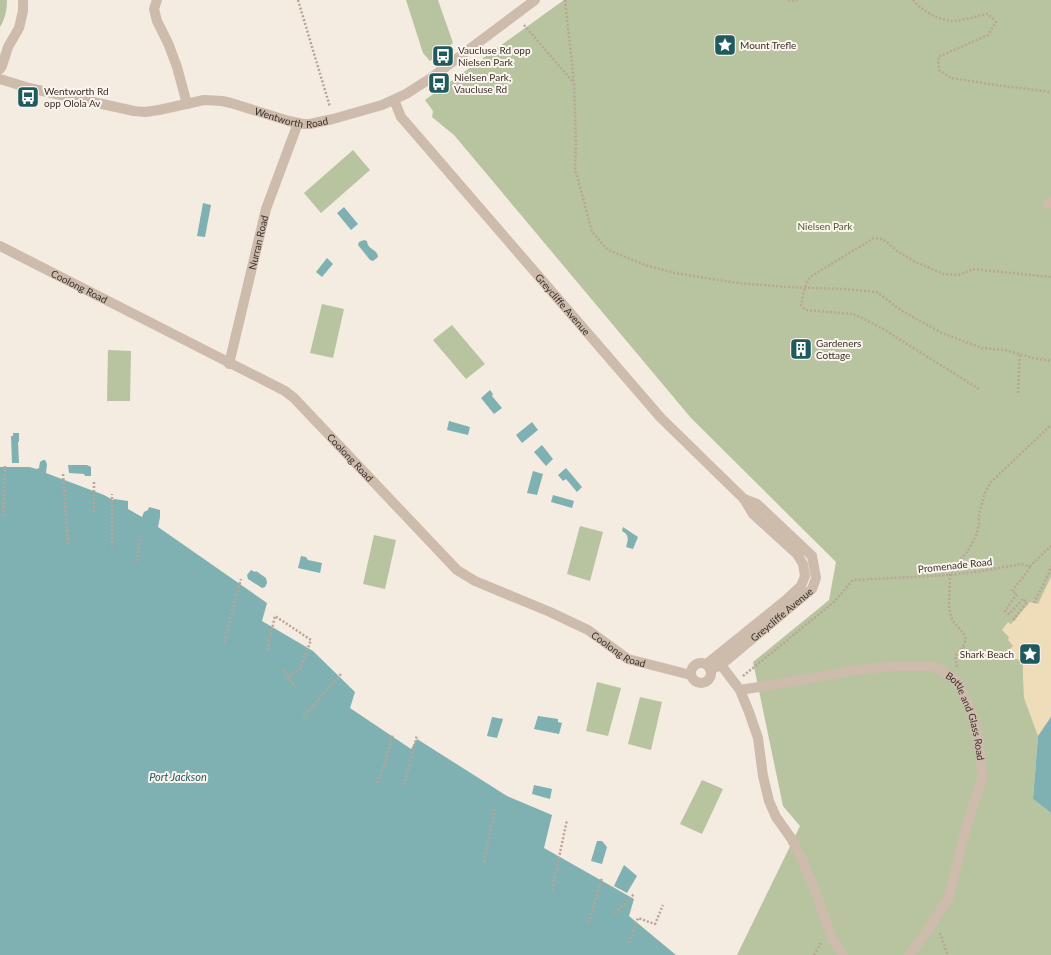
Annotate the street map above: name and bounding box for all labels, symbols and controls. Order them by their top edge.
place icon: Mount Trefle [712,32,738,58]
place label: Mount Trefle [740,39,796,51]
bus stop icon: Vaucluse Rd opp Nielsen Park [430,43,456,69]
place label: Vaucluse Rd opp Nielsen Park [458,44,531,68]
bus stop icon: Nielsen Park, Vaucluse Rd [426,70,452,96]
place label: Nielsen Park, Vaucluse Rd [454,71,511,95]
bus stop icon: Wentworth Rd opp Olola Av [15,84,41,110]
place label: Wentworth Rd opp Olola Av [44,85,109,109]
street label: Wentworth Road [253,105,329,130]
street label: Nurran Road [246,214,270,271]
park label: Nielsen Park [798,220,853,232]
street label: Coolong Road [49,267,109,306]
street label: Greycliffe Avenue [533,271,593,338]
building icon: Gardeners Cottage [788,336,814,362]
place label: Gardeners Cottage [816,337,861,361]
street label: Coolong Road [325,431,376,484]
street label: Promenade Road [917,555,993,575]
street label: Greycliffe Avenue [748,585,815,644]
street label: Coolong Road [589,629,647,669]
place icon: Shark Beach [1017,641,1043,667]
place label: Shark Beach [960,648,1014,660]
street label: Bottle and Glass Road [944,669,987,761]
water label: Port Jackson [149,770,207,783]

